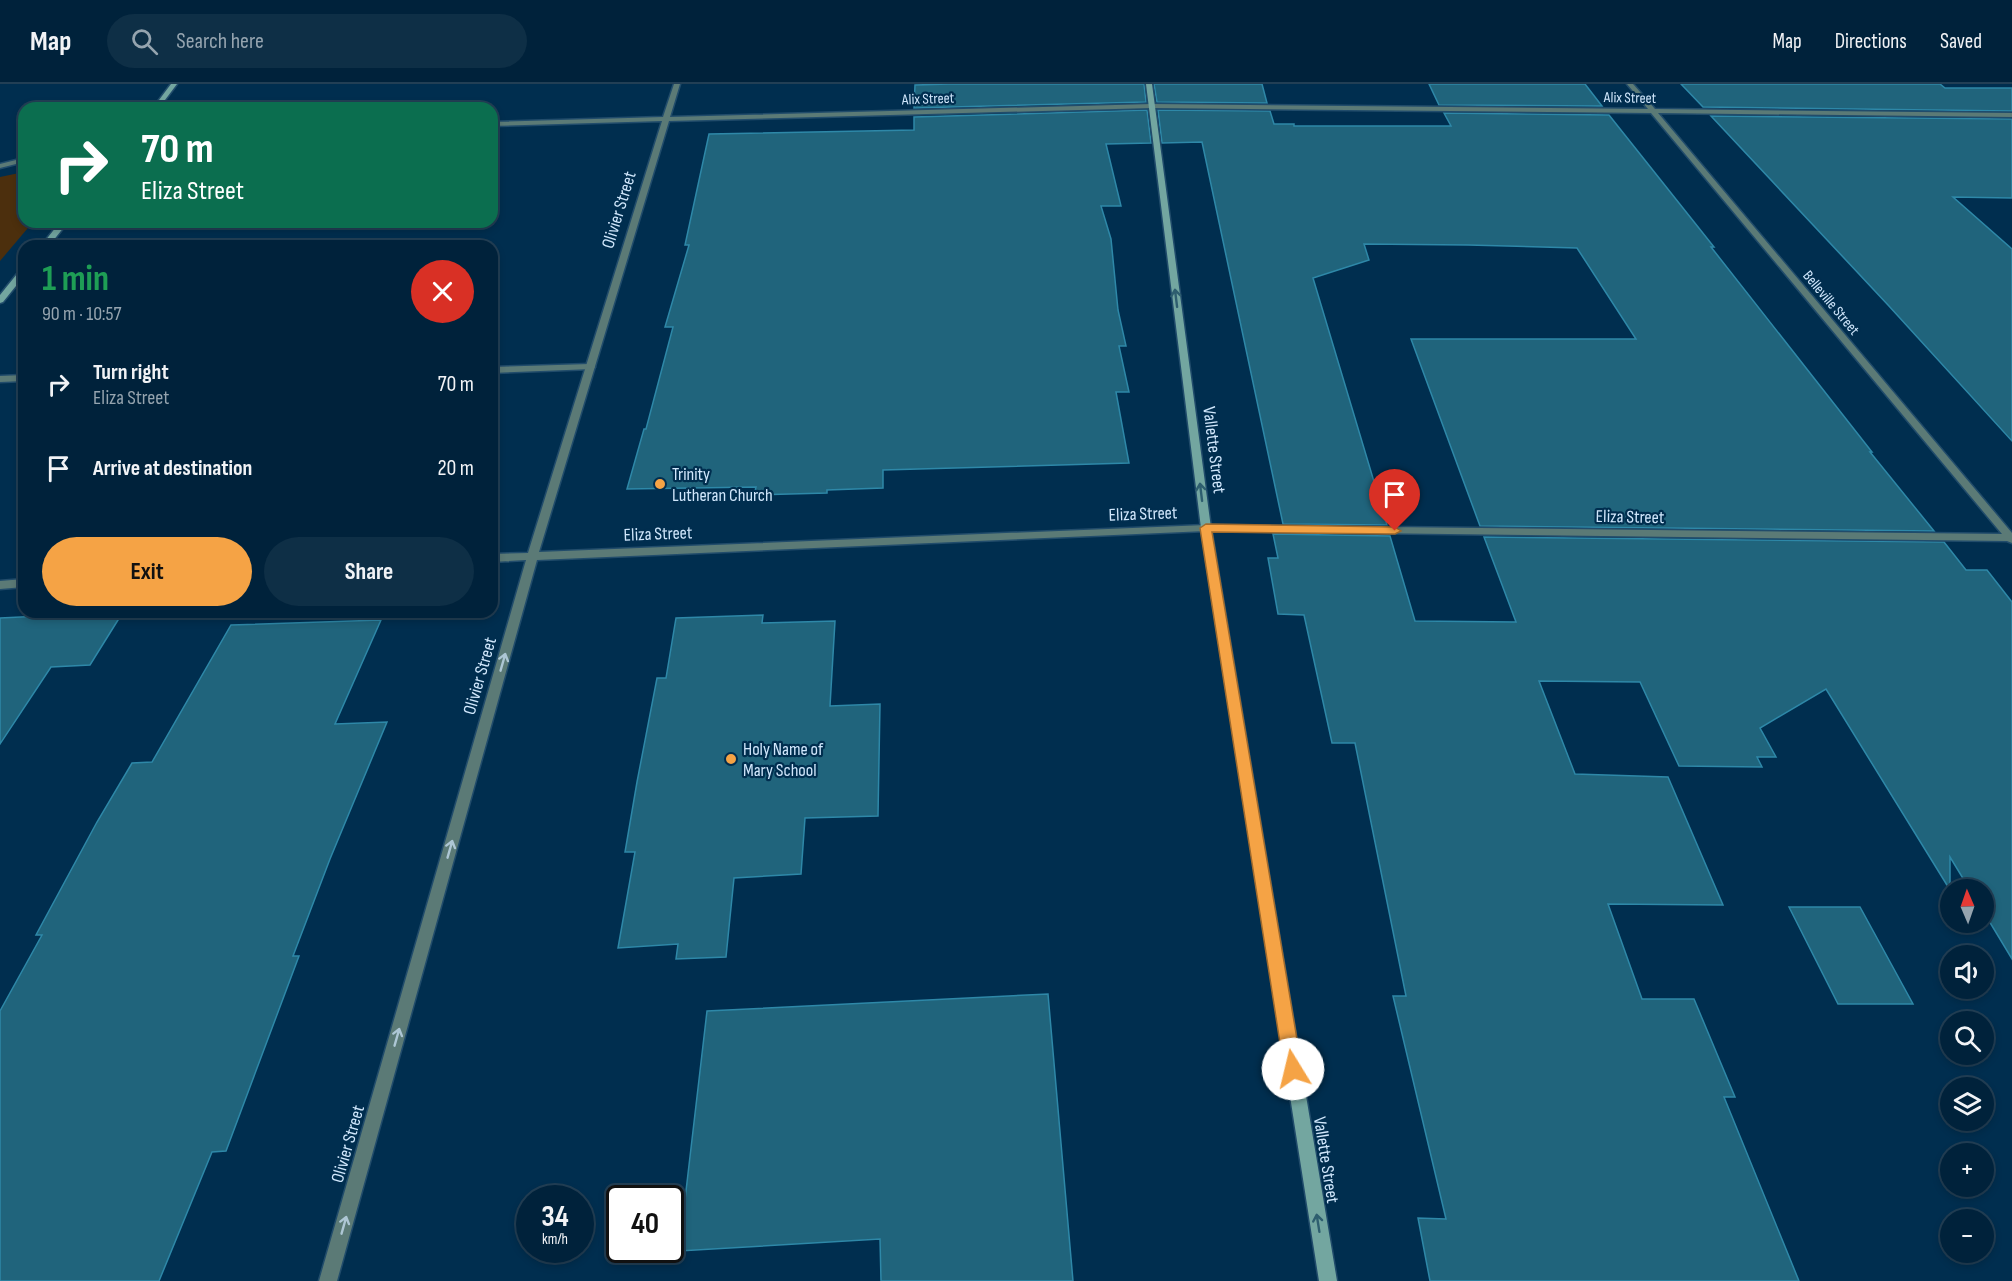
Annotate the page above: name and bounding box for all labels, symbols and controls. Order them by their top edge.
search box [107,14,527,68]
text: Map [30,25,71,58]
icon: search [128,25,161,58]
text: Search here [176,28,264,55]
text: Map [1772,29,1802,54]
text: Directions [1835,29,1907,54]
text: Saved [1940,29,1982,54]
street label: Alix Street [1603,88,1657,108]
street label: Alix Street [901,89,955,109]
text: 70 m [141,124,214,175]
icon: right [42,126,120,204]
street label: Olivier Street [597,168,641,251]
text: Eliza Street [141,175,244,207]
text: 1 min [42,258,109,301]
button: close [411,260,474,323]
street label: Belleville Street [1799,267,1864,339]
one-way arrow [1170,289,1181,309]
text: 90 m · 10:57 [42,302,122,326]
text: Turn right [93,359,169,386]
icon: right [42,368,75,401]
text: 70 m [438,371,474,398]
text: Eliza Street [93,386,169,410]
street label: Vallette Street [1198,405,1230,495]
icon: arrive [42,452,75,485]
text: Arrive at destination [93,455,252,482]
text: 20 m [438,455,474,482]
place label: Trinity Lutheran Church [672,464,773,506]
pin [1369,469,1420,531]
marker: Trinity Lutheran Church [653,477,667,491]
icon: arrive [1378,478,1411,511]
one-way arrow [1195,482,1206,502]
street label: Eliza Street [1108,502,1178,526]
street label: Eliza Street [1595,506,1665,528]
street label: Eliza Street [623,522,693,546]
button: Exit [42,537,252,606]
button: Share [264,537,474,606]
street label: Olivier Street [459,634,501,717]
one-way arrow [498,653,509,672]
place label: Holy Name of Mary School [743,739,824,781]
marker: Holy Name of Mary School [724,752,738,766]
one-way arrow [445,840,456,859]
north arrow [1940,879,1994,933]
map controls [1940,879,1994,1263]
button: sound [1940,945,1994,999]
button: search [1940,1011,1994,1065]
one-way arrow [392,1028,403,1047]
position arrow [1261,1037,1325,1101]
button: layers [1940,1077,1994,1131]
street label: Olivier Street [327,1102,369,1185]
street label: Vallette Street [1309,1115,1343,1205]
button: + [1940,1143,1994,1197]
speed limit sign: 40 [606,1185,684,1263]
text: 34 [541,1199,569,1235]
button: − [1940,1209,1994,1263]
one-way arrow [1312,1214,1323,1234]
one-way arrow [339,1216,350,1235]
text: km/h [542,1230,568,1249]

